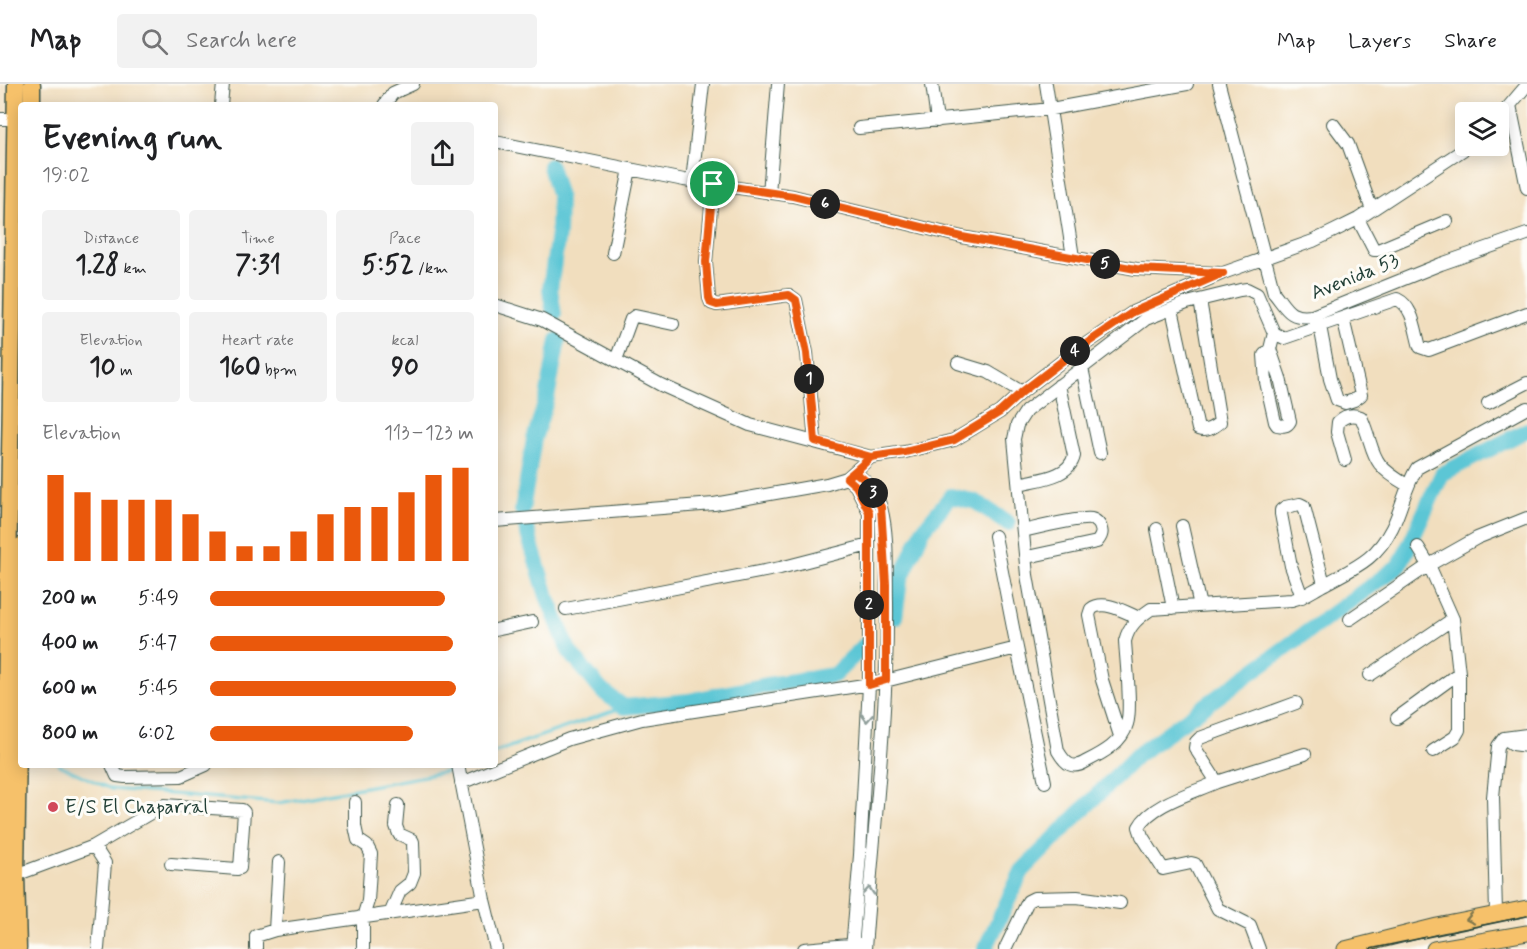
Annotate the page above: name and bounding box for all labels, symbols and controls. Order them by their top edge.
search box [117,14,537,68]
text: Map [30,23,81,60]
icon: search [138,25,171,58]
text: Search here [186,27,297,55]
text: Map [1277,27,1315,55]
text: Layers [1348,27,1411,55]
text: Share [1444,27,1497,55]
map controls [1455,102,1509,156]
button: layers [1455,102,1509,156]
text: Evening run [42,117,222,161]
button: share [411,122,474,185]
pin [687,158,738,209]
text: 19:02 [42,162,90,189]
icon: arrive [696,167,729,200]
pin: 6 [810,189,840,219]
text: 6 [821,193,829,214]
text: Distance [83,228,139,249]
text: Time [241,228,275,249]
text: Pace [389,228,421,249]
street label: Avenida 53 [1307,247,1403,307]
text: 1.28 [75,249,119,283]
text: 7:31 [235,249,281,283]
text: 5:52 [362,249,414,283]
pin: 5 [1090,249,1120,279]
text: 5 [1100,253,1110,274]
text: km [119,258,147,279]
text: /km [414,258,448,279]
text: Elevation [80,330,143,351]
text: Heart rate [222,330,294,351]
text: kcal [392,330,418,351]
pin: 4 [1060,336,1090,366]
text: 4 [1070,340,1080,361]
text: 10 [89,351,116,385]
text: 160 [219,351,261,385]
text: 90 [391,351,419,385]
text: m [116,360,133,381]
text: bpm [261,360,297,381]
pin: 1 [794,364,824,394]
text: 1 [805,368,813,389]
text: Elevation [42,420,121,447]
text: 113–123 m [384,420,474,447]
pin: 3 [858,478,888,508]
text: 3 [869,482,877,503]
text: 200 m [42,585,97,612]
text: 5:49 [138,585,179,612]
pin: 2 [854,590,884,620]
text: 2 [865,594,873,615]
text: 400 m [42,630,98,657]
text: 5:47 [138,630,177,657]
text: 600 m [42,675,97,702]
text: 5:45 [138,675,178,702]
one-way arrow [861,714,874,723]
text: 800 m [42,720,98,747]
text: 6:02 [138,720,175,747]
place label: E/S El Chaparral [65,794,208,821]
marker: E/S El Chaparral [46,800,60,814]
one-way arrow [863,886,876,895]
one-way arrow [1465,912,1475,925]

